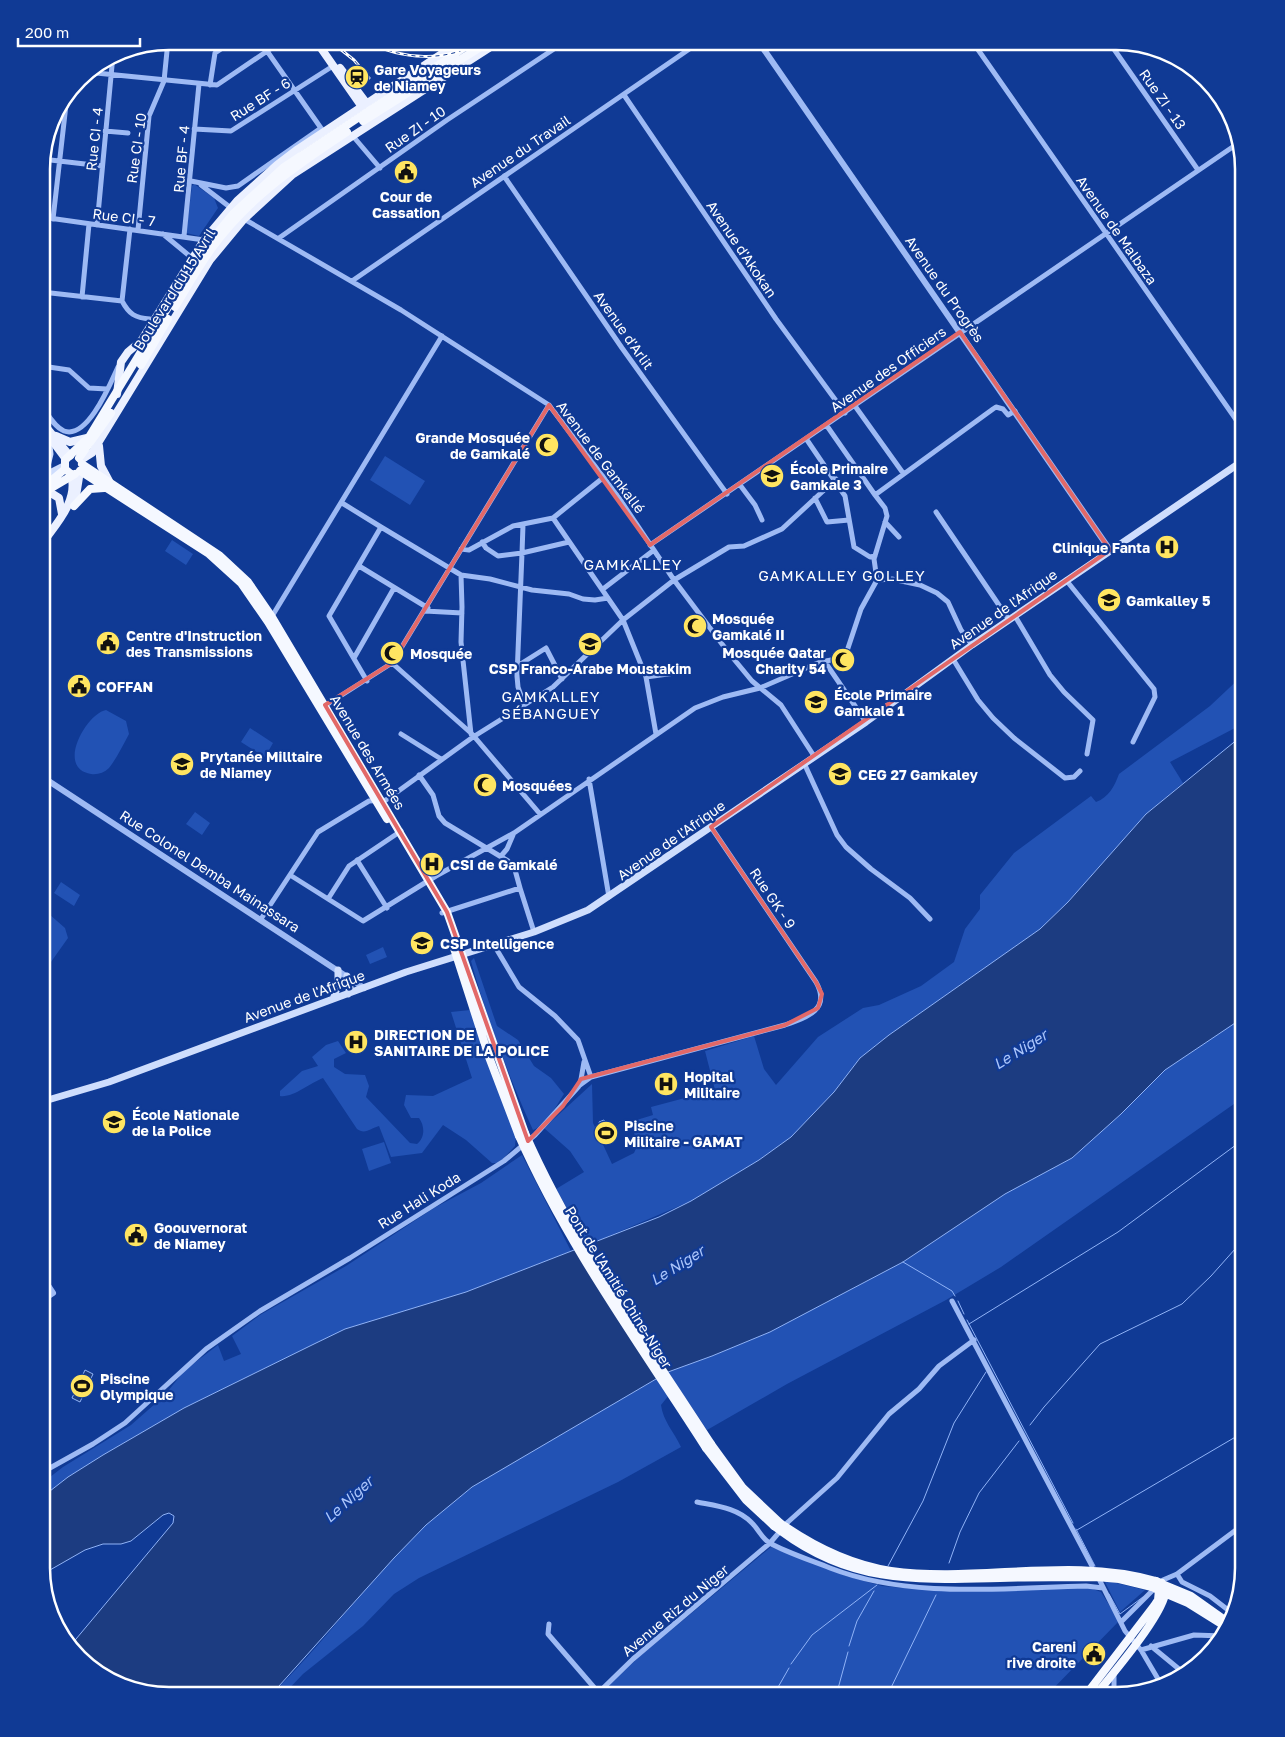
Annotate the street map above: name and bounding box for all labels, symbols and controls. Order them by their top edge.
scale bar [18,15,140,47]
text: 200 m [25,23,69,41]
place label: Gare Voyageurs de Niamey [374,61,481,94]
station icon: Gare Voyageurs de Niamey [344,64,370,90]
street label: Rue ZI - 13 [1136,66,1190,132]
street label: Rue BF - 6 [227,74,293,124]
street label: Rue ZI - 10 [381,102,449,156]
street label: Rue CI - 4 [82,106,106,172]
street label: Avenue du Travail [467,111,573,191]
street label: Rue CI - 10 [123,112,149,184]
street label: Rue BF - 4 [170,124,192,194]
public building icon: Cour de Cassation [393,159,419,185]
street label: Avenue de Malbaza [1073,172,1161,288]
place label: Cour de Cassation [372,188,440,221]
street label: Avenue d'Akokan [703,197,781,301]
street label: Rue CI - 7 [92,205,156,229]
street label: Boulevard du 15 Avril [130,225,218,353]
street label: Avenue du Progrès [902,233,988,345]
street label: Avenue d'Arlit [591,287,657,373]
street label: Avenue des Officiers [827,323,949,415]
street label: Avenue de Gamkallé [553,398,649,516]
place label: Grande Mosquée de Gamkalé [415,429,530,462]
mosque icon: Grande Mosquée de Gamkalé [534,432,560,458]
place label: École Primaire Gamkale 3 [790,460,888,493]
school or university icon: École Primaire Gamkale 3 [759,463,785,489]
hospital icon: Clinique Fanta [1154,534,1180,560]
place label: Clinique Fanta [1052,539,1150,556]
district label: GAMKALLEY [584,555,682,573]
street label: Avenue de l'Afrique [946,565,1060,653]
district label: GAMKALLEY GOLLEY [758,566,926,584]
school or university icon: Gamkalley 5 [1096,587,1122,613]
place label: Gamkalley 5 [1126,592,1211,609]
place label: Mosquée Gamkalé II [712,610,785,643]
mosque icon: Mosquée Gamkalé II [682,613,708,639]
place label: Centre d'Instruction des Transmissions [126,627,262,660]
public building icon: Centre d'Instruction des Transmissions [95,630,121,656]
school or university icon: CSP Franco-Arabe Moustakim [577,631,603,657]
mosque icon: Mosquée [379,640,405,666]
place label: Mosquée Qatar Charity 54 [722,644,827,677]
place label: Mosquée [410,645,472,662]
mosque icon: Mosquée Qatar Charity 54 [830,647,856,673]
place label: CSP Franco-Arabe Moustakim [489,660,691,677]
public building icon: COFFAN [66,673,92,699]
place label: COFFAN [96,678,153,695]
place label: École Primaire Gamkale 1 [834,686,932,719]
district label: GAMKALLEY SÉBANGUEY [501,687,601,722]
school or university icon: École Primaire Gamkale 1 [803,689,829,715]
street label: Avenue des Armées [327,691,409,813]
place label: Prytanée Milltaire de Niamey [200,748,323,781]
school or university icon: Prytanée Milltaire de Niamey [169,751,195,777]
school or university icon: CEG 27 Gamkaley [827,761,853,787]
place label: CEG 27 Gamkaley [858,766,978,783]
mosque icon: Mosquées [472,772,498,798]
place label: Mosquées [502,777,572,794]
street label: Avenue de l'Afrique [614,796,728,884]
street label: Rue Colonel Demba Mainassara [117,806,303,936]
hospital icon: CSI de Gamkalé [419,851,445,877]
place label: CSI de Gamkalé [450,856,558,873]
street label: Rue GK - 9 [746,864,800,932]
school or university icon: CSP Intelligence [409,930,435,956]
place label: CSP Intelligence [440,935,554,952]
street label: Avenue de l'Afrique [241,966,367,1026]
water label: Le Niger [990,1024,1053,1073]
place label: DIRECTION DE SANITAIRE DE LA POLICE [374,1026,549,1059]
hospital icon: DIRECTION DE SANITAIRE DE LA POLICE [343,1029,369,1055]
place label: Hopital Militaire [684,1068,740,1101]
hospital icon: Hopital Militaire [653,1071,679,1097]
place label: École Nationale de la Police [132,1106,240,1139]
school or university icon: École Nationale de la Police [101,1109,127,1135]
place label: Piscine Militaire - GAMAT [624,1117,743,1150]
sports icon: Piscine Militaire - GAMAT [593,1120,619,1146]
street label: Rue Hali Koda [375,1168,463,1232]
street label: Pont de l'Amitié Chine-Niger [562,1203,676,1372]
place label: Goouvernorat de Niamey [154,1219,248,1252]
public building icon: Goouvernorat de Niamey [123,1222,149,1248]
water label: Le Niger [647,1240,710,1289]
place label: Piscine Olympique [100,1370,174,1403]
sports icon: Piscine Olympique [69,1373,95,1399]
water label: Le Niger [320,1471,379,1527]
street label: Avenue Riz du Niger [618,1560,732,1660]
place label: Careni rive droite [1007,1638,1076,1671]
public building icon: Careni rive droite [1081,1641,1107,1667]

